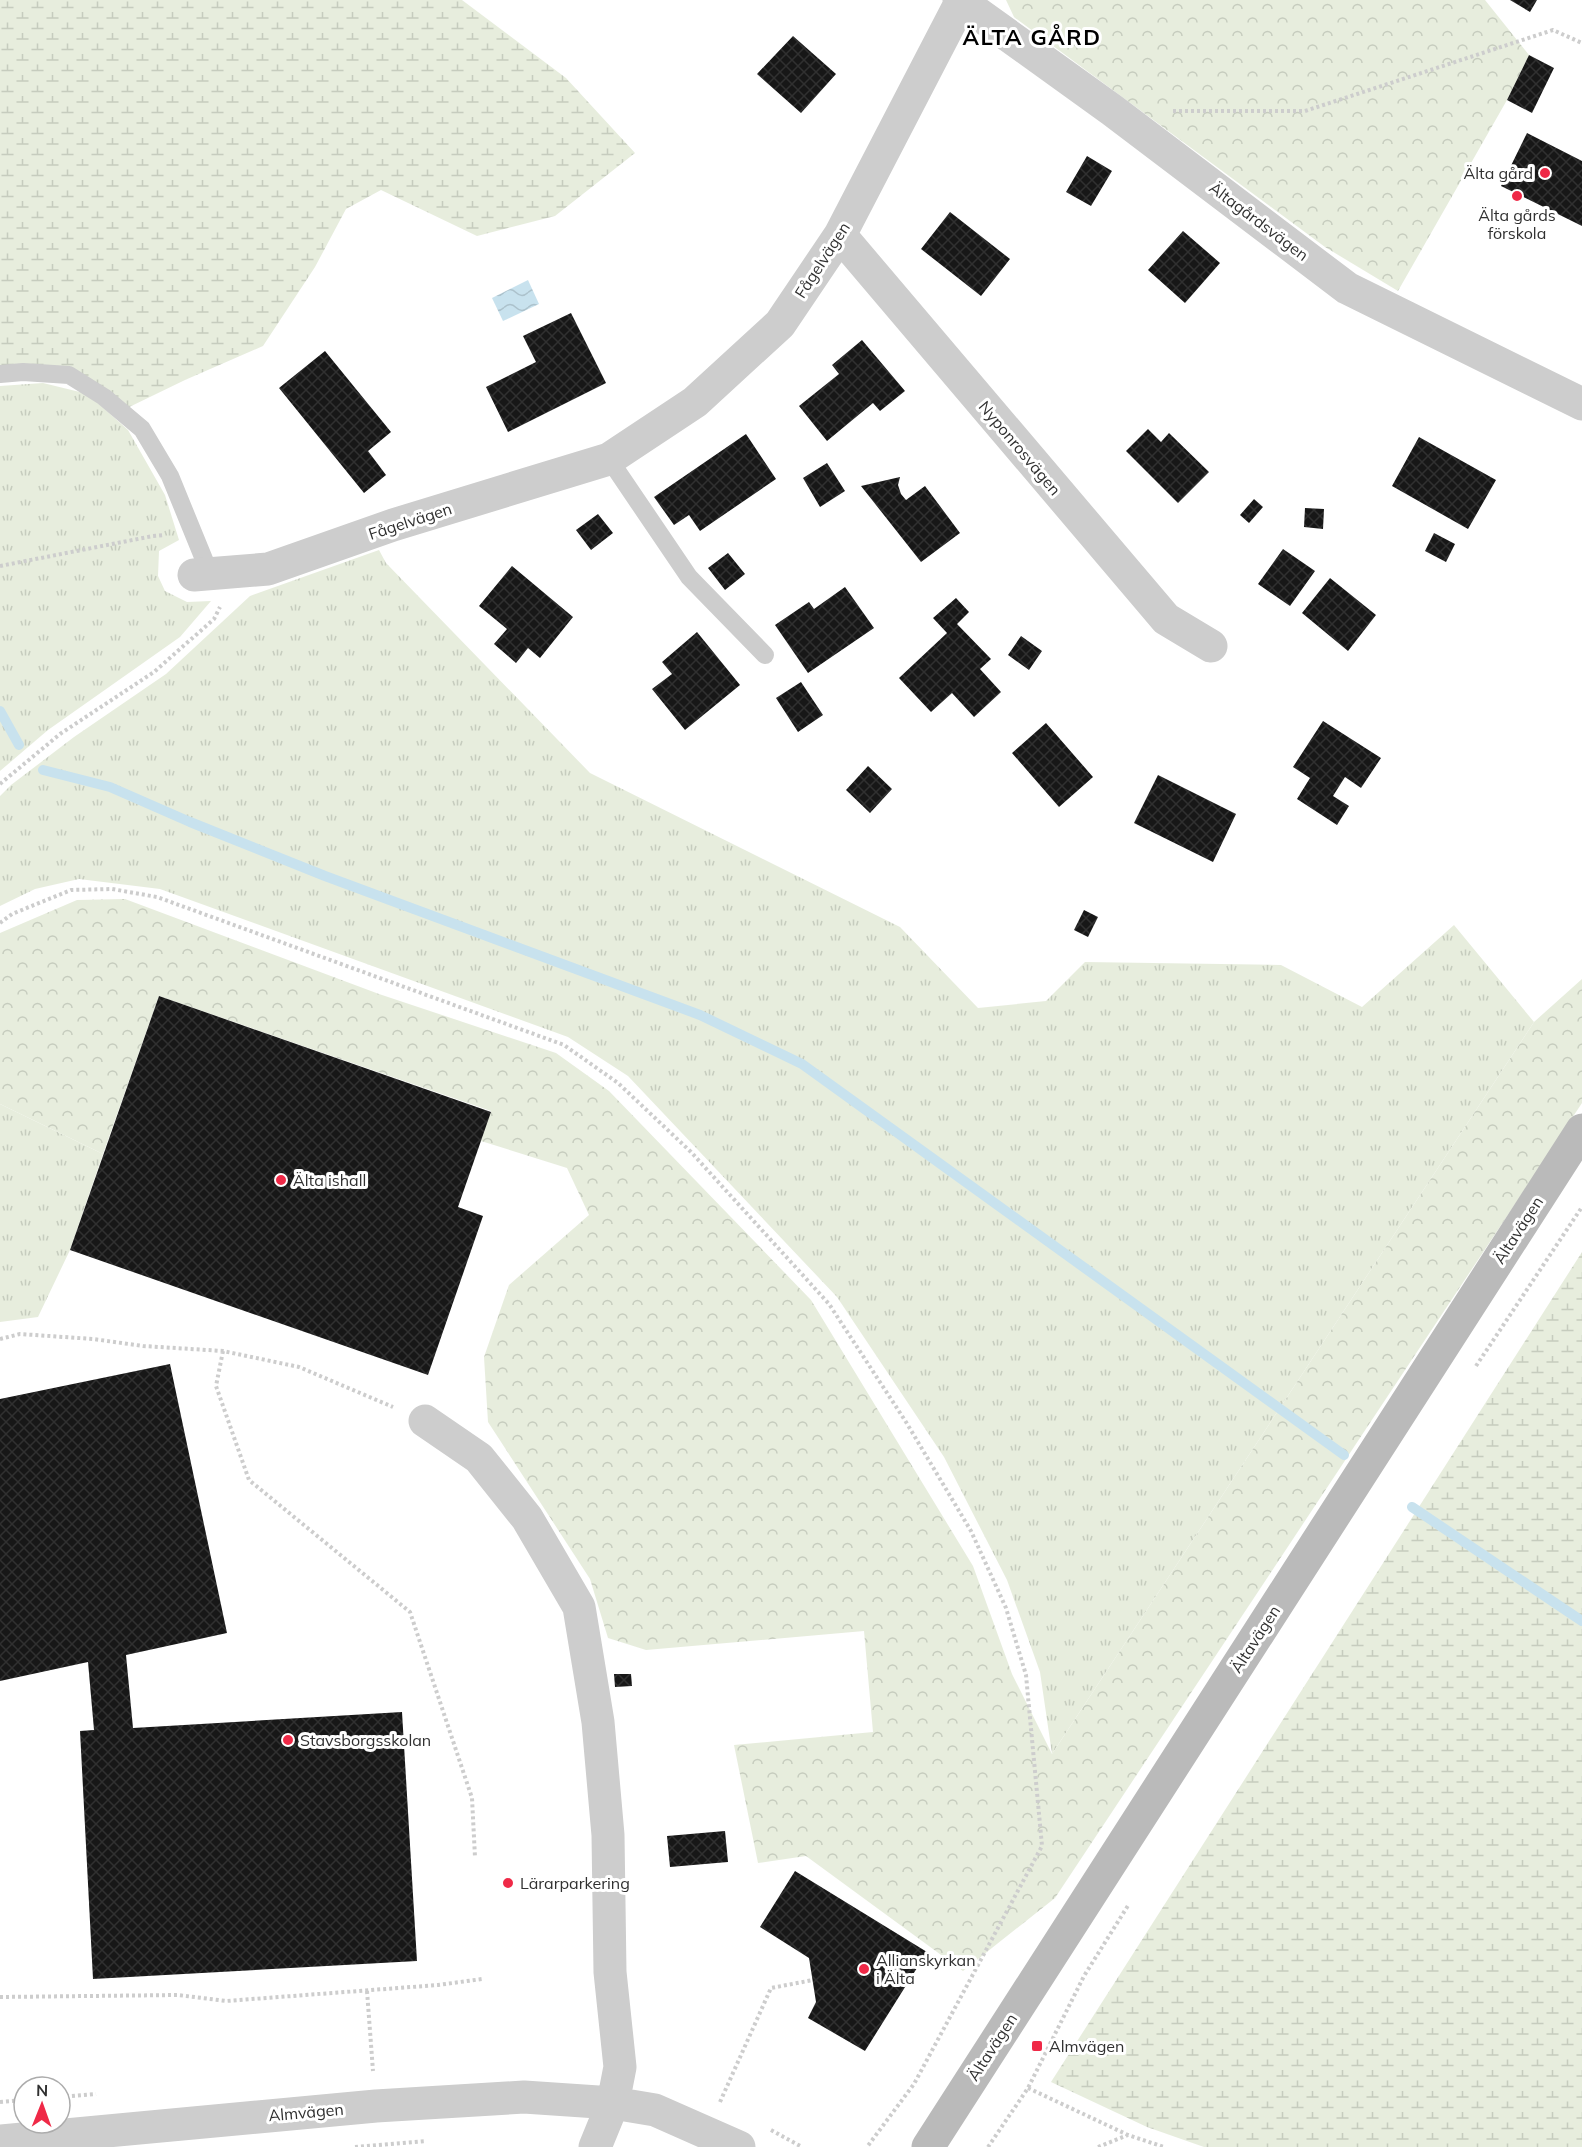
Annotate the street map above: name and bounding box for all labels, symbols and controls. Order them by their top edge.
district label: ÄLTA GÅRD [963,23,1101,51]
place label: Älta gård [1464,163,1533,183]
marker: Älta gård [1538,166,1552,180]
street label: Ältagårdsvägen [1205,177,1313,265]
marker: Älta gårds förskola [1510,189,1524,203]
place label: Älta gårds förskola [1478,205,1556,243]
street label: Fågelvägen [790,218,854,302]
street label: Nyponrosvägen [975,397,1065,499]
street label: Fågelvägen [366,498,454,544]
place label: Älta ishall [293,1170,366,1190]
marker: Älta ishall [274,1173,288,1187]
street label: Ältavägen [1489,1192,1547,1268]
street label: Ältavägen [1226,1601,1284,1677]
place label: Stavsborgsskolan [300,1730,431,1750]
marker: Stavsborgsskolan [281,1733,295,1747]
place label: Lärarparkering [520,1873,630,1893]
marker: Lärarparkering [501,1876,515,1890]
place label: Allianskyrkan i Älta [876,1950,976,1988]
marker: Allianskyrkan i Älta [857,1962,871,1976]
street label: Ältavägen [963,2009,1021,2085]
place label: Almvägen [1049,2036,1124,2056]
marker: Almvägen [1030,2039,1044,2053]
north arrow [12,2075,72,2135]
text: N [36,2080,48,2100]
street label: Almvägen [268,2099,344,2125]

